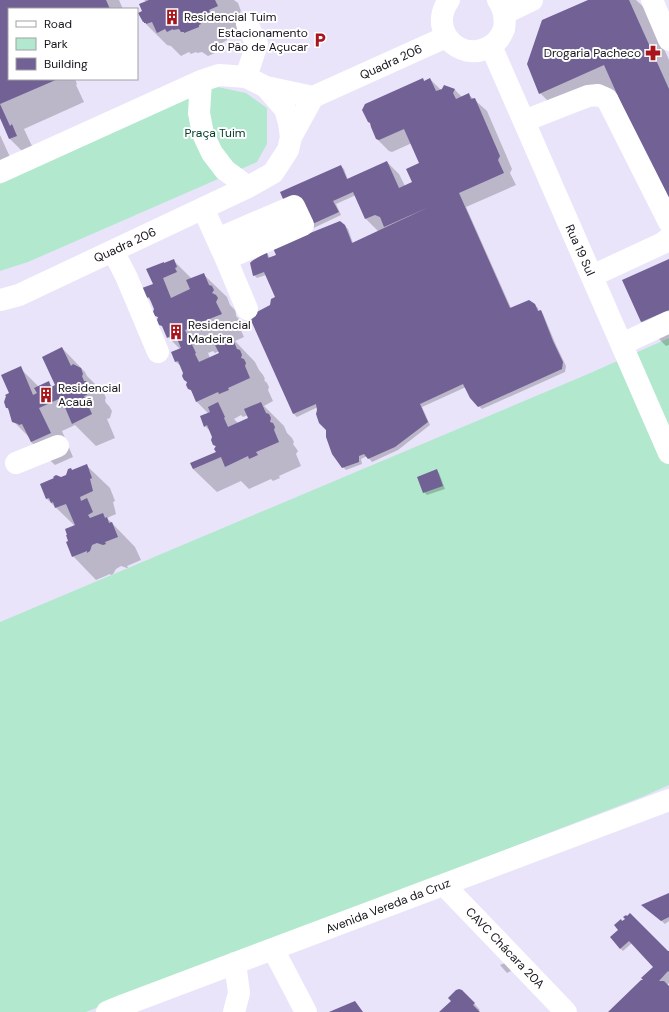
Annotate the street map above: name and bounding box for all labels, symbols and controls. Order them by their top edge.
legend [8,8,138,80]
building icon: Residencial Tuim [163,8,181,26]
place label: Residencial Tuim [184,9,276,25]
text: Road [44,16,72,32]
place label: Estacionamento do Pão de Açucar [210,25,309,55]
parking icon: Estacionamento do Pão de Açucar [311,31,329,49]
text: Park [44,36,68,52]
street label: Quadra 206 [357,41,425,83]
pharmacy icon: Drogaria Pacheco [644,44,662,62]
place label: Drogaria Pacheco [544,45,641,61]
text: Building [44,56,88,72]
park label: Praça Tuim [184,125,246,141]
street label: Rua 19 Sul [562,222,598,278]
street label: Quadra 206 [91,224,159,266]
place label: Residencial Madeira [188,317,251,347]
building icon: Residencial Madeira [167,323,185,341]
place label: Residencial Acauã [58,380,121,410]
building icon: Residencial Acauã [37,386,55,404]
street label: Avenida Vereda da Cruz [323,875,453,937]
street label: CAVC Chácara 20A [462,904,548,992]

